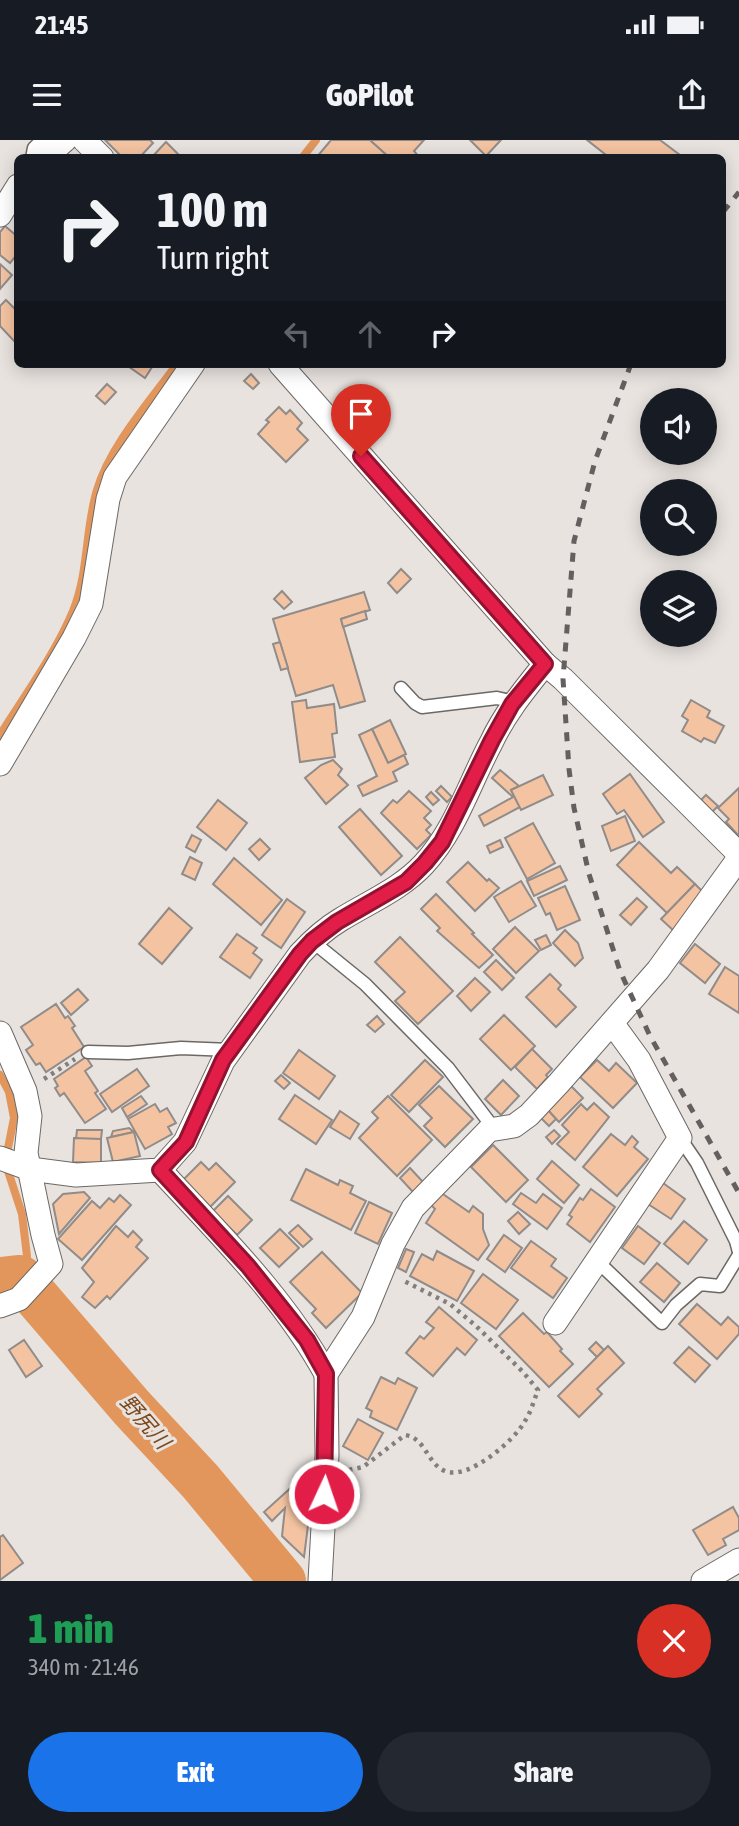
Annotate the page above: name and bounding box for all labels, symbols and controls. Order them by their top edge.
text: 21:45 [35,10,89,40]
icon: menu [28,76,66,114]
text: GoPilot [326,76,413,113]
icon: share [673,76,711,114]
text: 100 m [157,181,268,237]
icon: right [42,182,133,273]
text: Turn right [157,239,270,276]
icon: left [278,315,316,353]
icon: ahead [351,315,389,353]
icon: right [424,315,462,353]
pin [331,384,391,456]
map controls [640,388,717,647]
button: sound [640,388,717,465]
icon: arrive [342,395,380,433]
button: search [640,479,717,556]
button: layers [640,570,717,647]
water label: 野尻川 [116,1390,177,1454]
position arrow [287,1457,361,1531]
text: 1 min [28,1604,114,1652]
button: close [637,1604,711,1678]
text: 340 m · 21:46 [28,1654,139,1680]
button: Exit [28,1732,363,1812]
button: Share [377,1732,711,1812]

